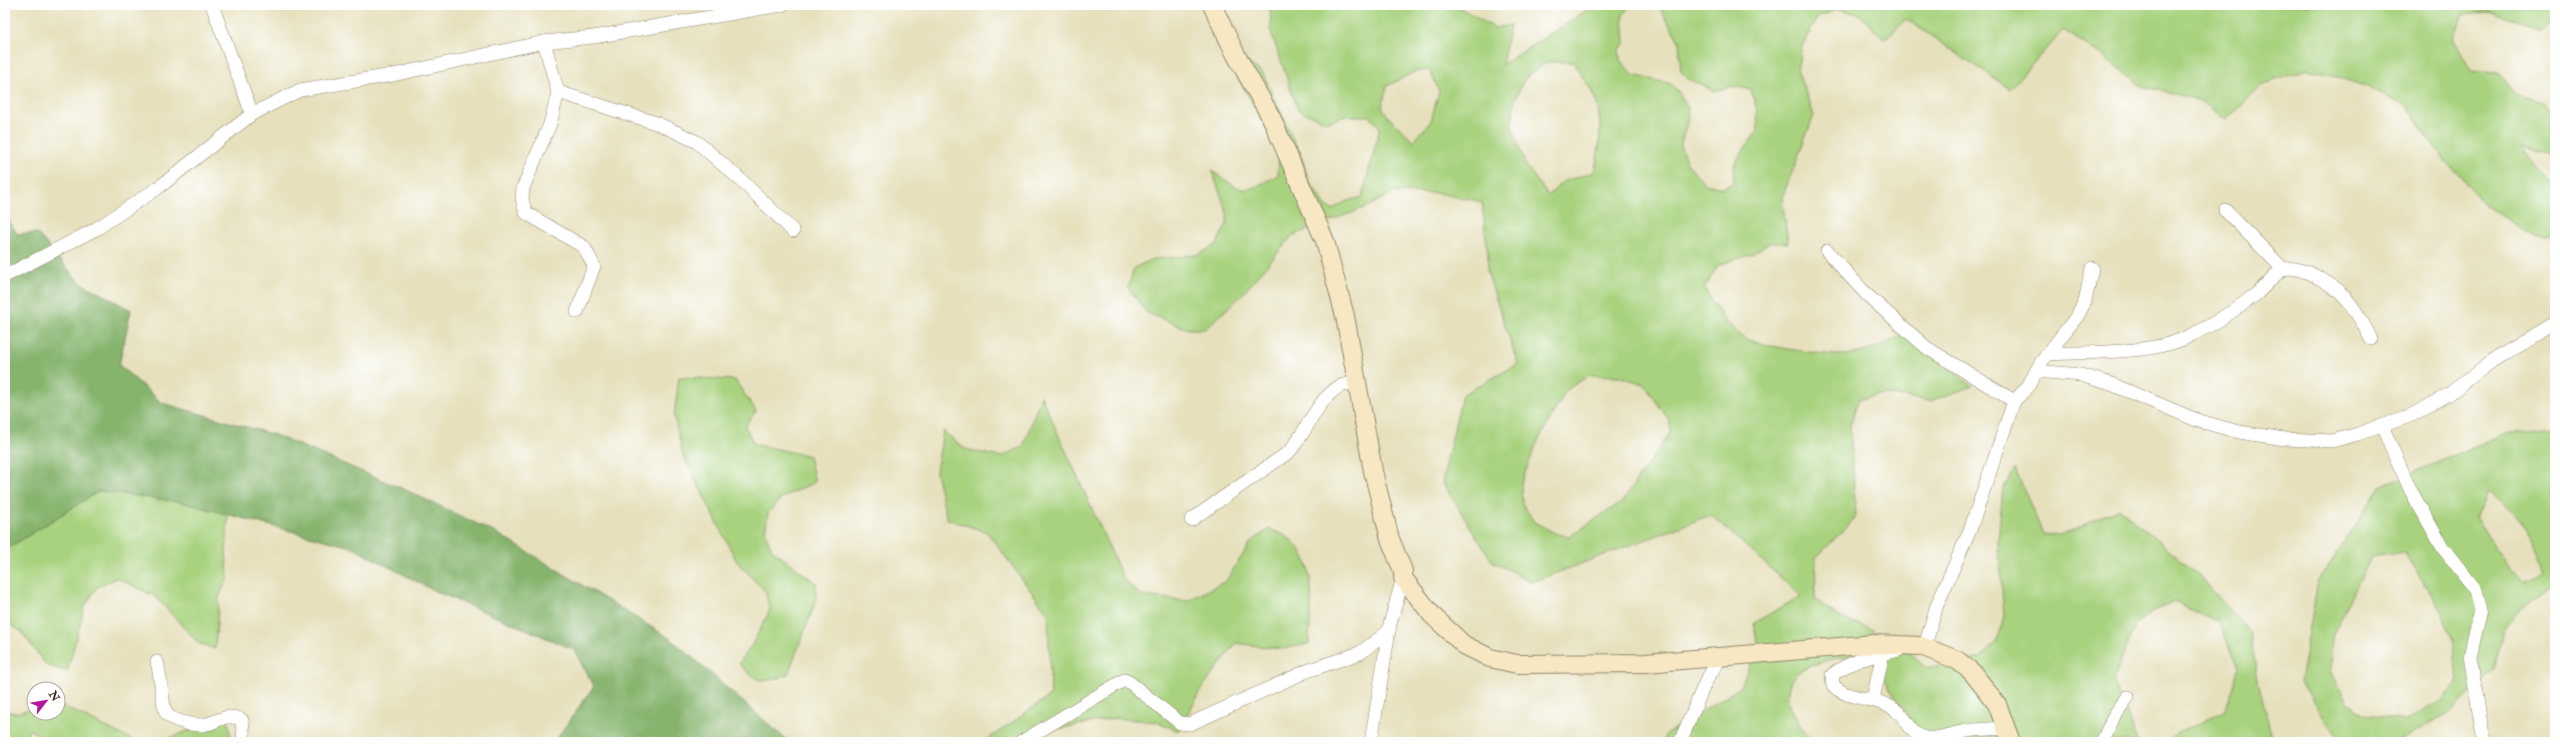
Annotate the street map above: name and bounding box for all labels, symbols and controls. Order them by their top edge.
north arrow [26,681,66,721]
text: N [46,688,63,705]

